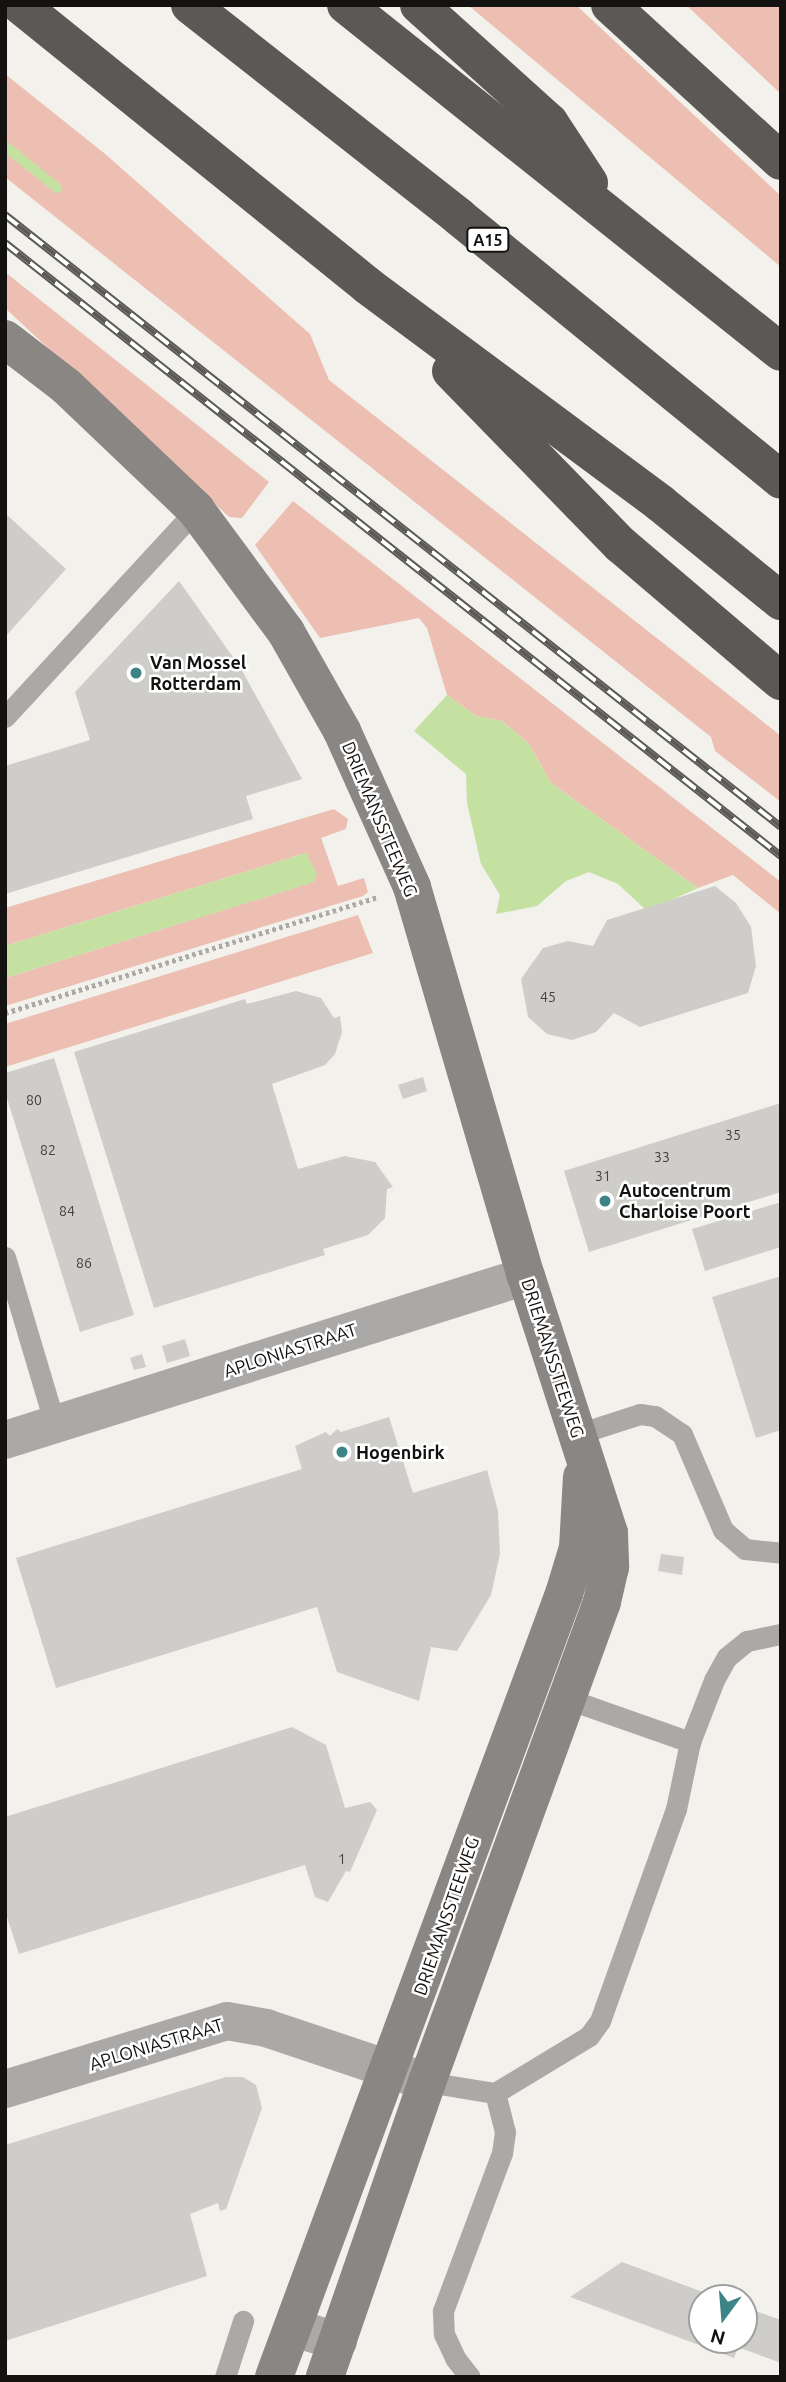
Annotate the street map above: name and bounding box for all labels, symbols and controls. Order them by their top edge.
road number: A15 [465,228,511,252]
place label: Van Mossel Rotterdam [150,652,246,694]
marker: Van Mossel Rotterdam [128,665,144,681]
street label: DRIEMANSSTEEWEG [338,738,422,900]
house number: 45 [540,989,556,1005]
house number: 80 [26,1092,42,1108]
house number: 35 [725,1127,741,1143]
house number: 82 [40,1142,56,1158]
house number: 33 [654,1149,670,1165]
house number: 31 [595,1168,611,1184]
place label: Autocentrum Charloise Poort [619,1180,751,1222]
marker: Autocentrum Charloise Poort [597,1193,613,1209]
house number: 84 [59,1203,75,1219]
house number: 86 [76,1255,92,1271]
street label: DRIEMANSSTEEWEG [517,1276,589,1440]
street label: APLONIASTRAAT [221,1318,359,1382]
place label: Hogenbirk [356,1441,445,1463]
marker: Hogenbirk [334,1444,350,1460]
street label: DRIEMANSSTEEWEG [409,1834,483,1998]
house number: 1 [338,1851,346,1867]
street label: APLONIASTRAAT [87,2013,225,2075]
north arrow [688,2284,758,2354]
text: N [708,2325,728,2350]

